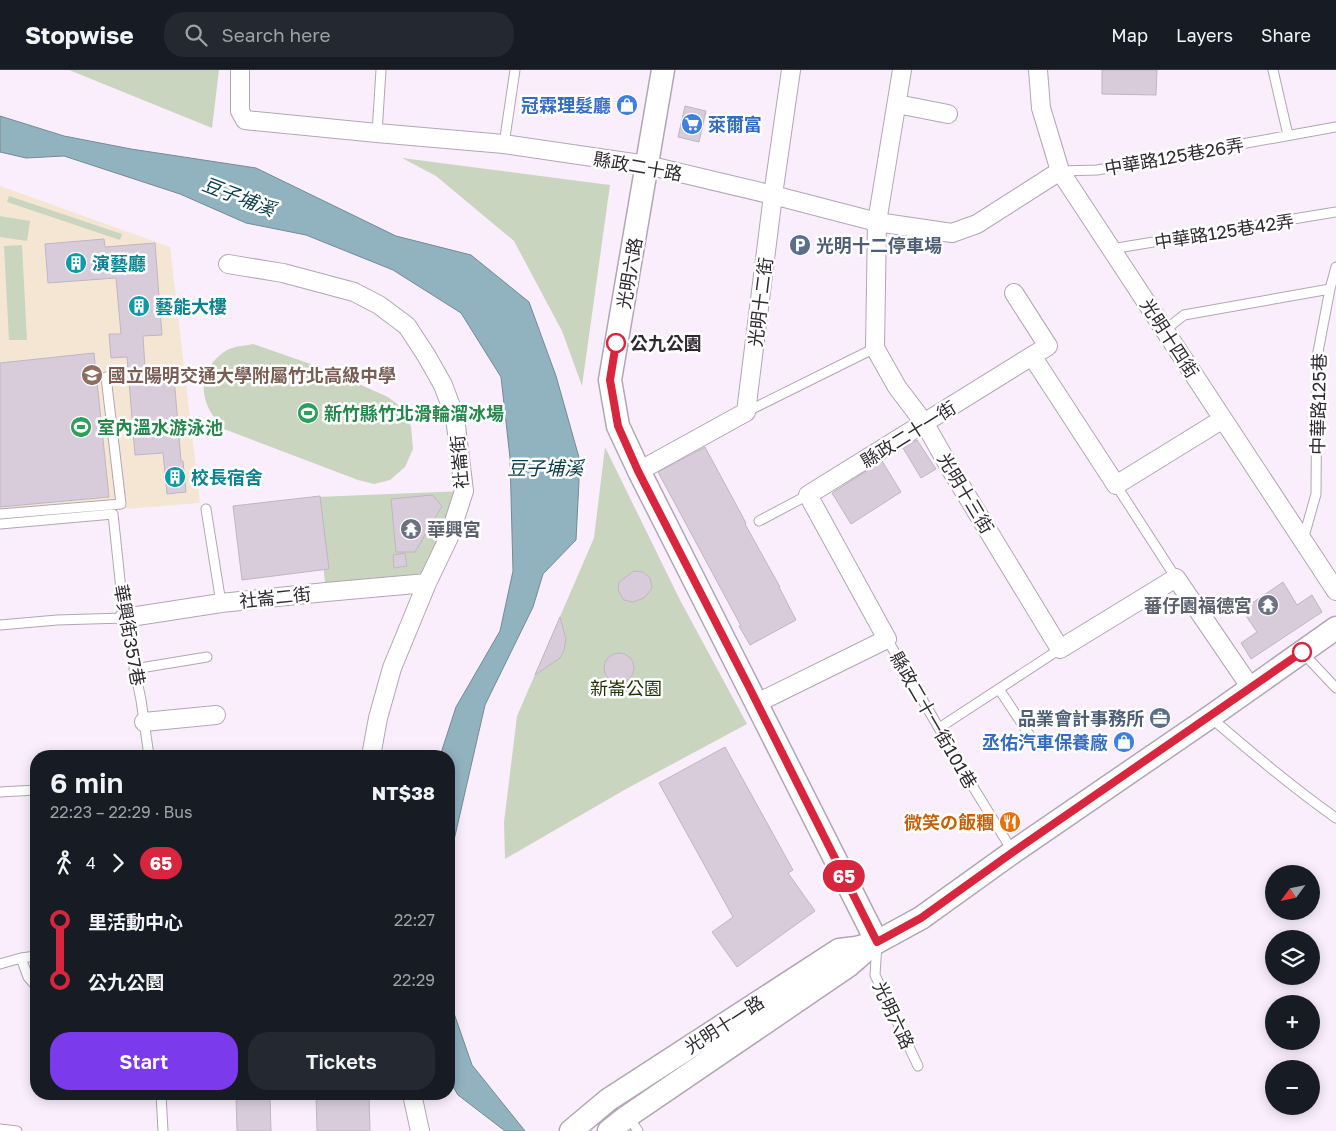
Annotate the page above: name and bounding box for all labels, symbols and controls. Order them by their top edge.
search box [164,12,514,57]
text: Stopwise [25,20,134,49]
icon: search [182,21,210,49]
text: Search here [222,23,330,46]
text: Map [1111,24,1148,46]
text: Layers [1176,24,1233,46]
text: Share [1261,24,1311,46]
shop icon: 冠霖理髮廳 [615,93,639,117]
place label: 冠霖理髮廳 [521,94,611,116]
supermarket icon: 萊爾富 [680,112,704,136]
place label: 萊爾富 [708,113,762,135]
street label: 中華路125巷26弄 [1103,133,1245,179]
street label: 縣政二十路 [592,147,684,185]
water label: 豆子埔溪 [199,172,281,221]
street label: 中華路125巷42弄 [1153,209,1295,253]
parking icon: 光明十二停車場 [788,233,812,257]
place label: 光明十二停車場 [816,234,942,256]
street label: 光明六路 [612,236,646,310]
building icon: 演藝廳 [64,251,88,275]
place label: 演藝廳 [92,252,146,274]
street label: 光明十二街 [744,256,776,348]
building icon: 藝能大樓 [127,294,151,318]
street label: 光明十四街 [1136,294,1204,382]
place label: 藝能大樓 [155,295,227,317]
place label: 公九公園 [630,332,702,354]
marker: 公九公園 [606,333,626,353]
street label: 中華路125巷 [1306,353,1330,455]
school or university icon: 國立陽明交通大學附屬竹北高級中學 [80,363,104,387]
place label: 國立陽明交通大學附屬竹北高級中學 [108,364,396,386]
street label: 縣政二十一街 [856,396,960,472]
sports icon: 新竹縣竹北滑輪溜冰場 [296,401,320,425]
place label: 新竹縣竹北滑輪溜冰場 [324,402,504,424]
sports icon: 室內溫水游泳池 [69,415,93,439]
place label: 室內溫水游泳池 [97,416,223,438]
street label: 社崙街 [446,434,472,490]
street label: 光明十三街 [933,449,999,537]
water label: 豆子埔溪 [507,456,586,479]
building icon: 校長宿舍 [163,465,187,489]
place label: 校長宿舍 [191,466,263,488]
temple icon: 華興宮 [399,517,423,541]
place label: 華興宮 [427,518,481,540]
street label: 社崙二街 [238,582,312,612]
street label: 華興街357巷 [110,583,150,687]
temple icon: 蕃仔園福德宮 [1256,593,1280,617]
place label: 蕃仔園福德宮 [1144,594,1252,616]
unlabelled marker [1292,642,1312,662]
street label: 縣政二十一街101巷 [886,648,982,792]
park label: 新崙公園 [590,677,662,699]
office icon: 品業會計事務所 [1148,706,1172,730]
place label: 品業會計事務所 [1018,707,1144,729]
shop icon: 丞佑汽車保養廠 [1112,730,1136,754]
place label: 丞佑汽車保養廠 [982,731,1108,753]
text: 6 min [50,766,124,799]
text: NT$38 [372,781,435,804]
text: 22:23 – 22:29 · Bus [50,802,192,822]
restaurant icon: 微笑の飯糰 [998,810,1022,834]
place label: 微笑の飯糰 [904,811,994,833]
icon: walk [50,849,78,877]
icon: forward [104,849,132,877]
text: 65 [150,852,172,874]
text: 4 [86,853,96,873]
line badge: 65 [822,860,866,892]
text: 65 [833,865,855,887]
north arrow [1265,865,1320,920]
map controls [1265,865,1320,1115]
text: 里活動中心 [88,910,183,933]
text: 22:27 [394,910,435,930]
button: layers [1265,930,1320,985]
text: 公九公園 [88,970,164,993]
text: 22:29 [393,970,435,990]
street label: 光明六路 [869,978,919,1052]
street label: 光明十一路 [680,990,768,1058]
button: + [1265,995,1320,1050]
button: Start [50,1032,238,1090]
button: Tickets [248,1032,435,1090]
button: − [1265,1060,1320,1115]

